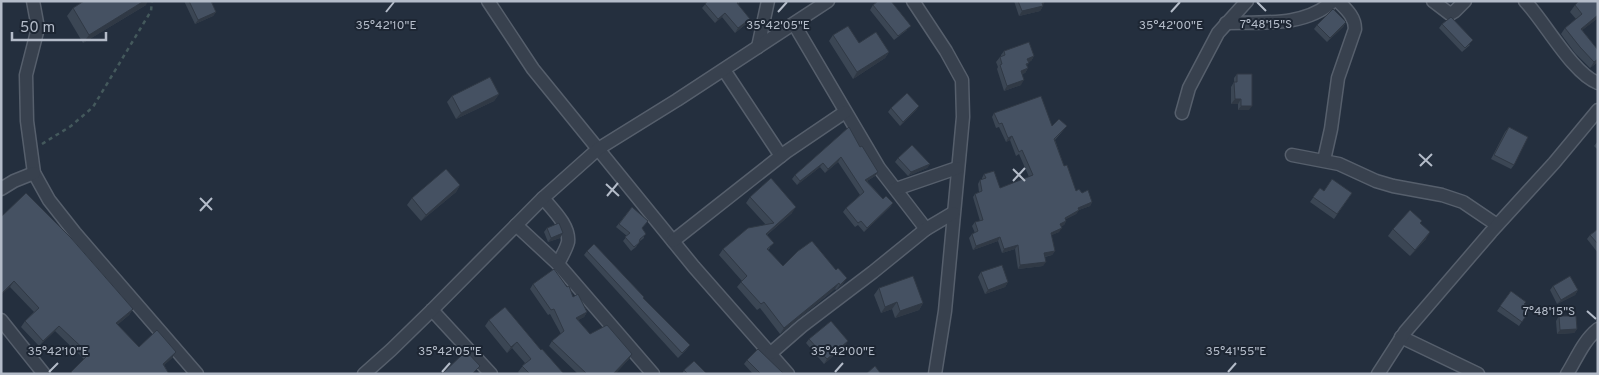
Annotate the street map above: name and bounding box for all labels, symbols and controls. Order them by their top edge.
scale bar [12,10,106,42]
text: 7°48'15"S [1240,17,1292,33]
text: 35°42'10"E [355,18,417,34]
text: 35°42'05"E [746,18,810,34]
text: 35°42'00"E [1139,18,1203,34]
text: 50 m [20,19,55,38]
text: 7°48'15"S [1523,304,1575,320]
text: 35°42'10"E [27,344,89,360]
text: 35°42'05"E [418,344,482,360]
text: 35°42'00"E [811,344,875,360]
text: 35°41'55"E [1205,344,1267,360]

